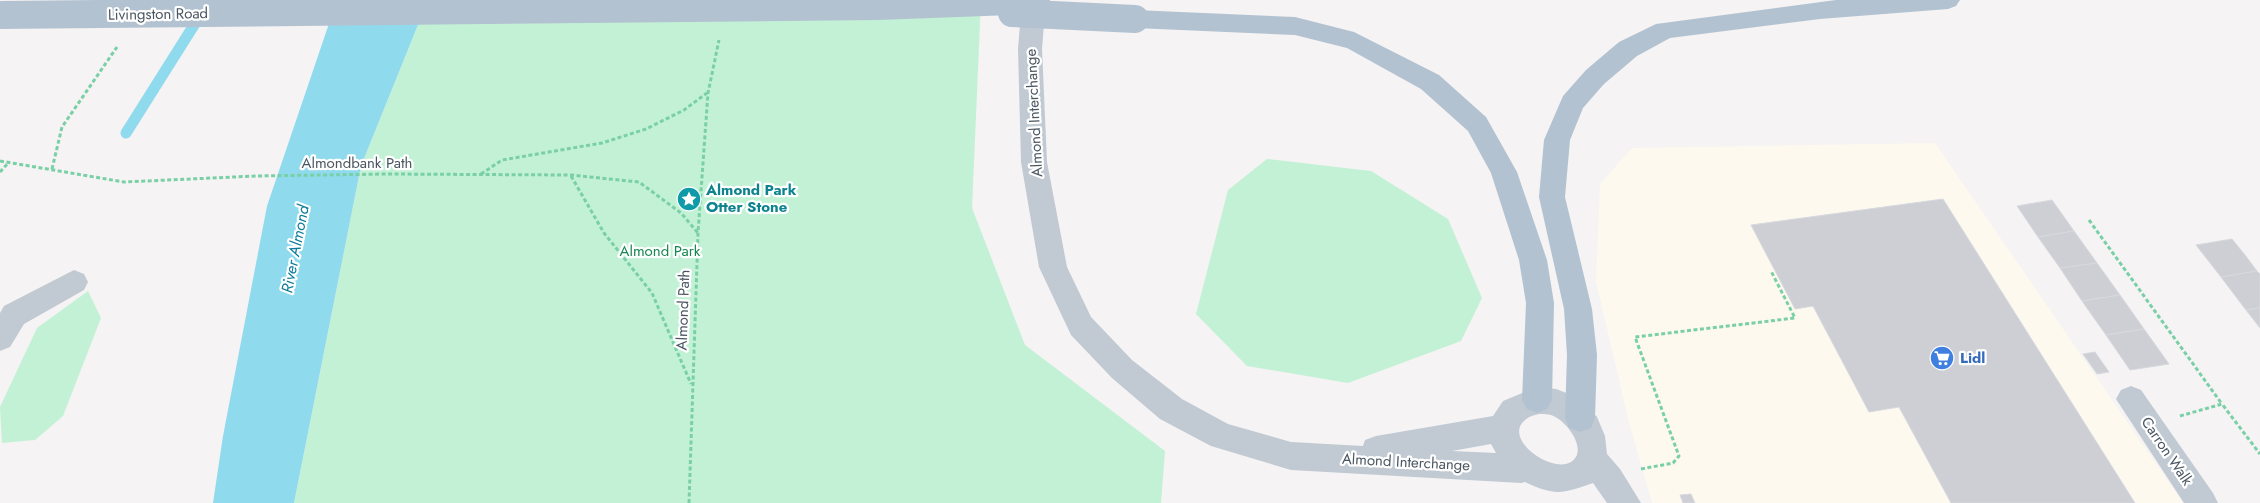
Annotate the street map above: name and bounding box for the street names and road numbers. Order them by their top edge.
street label: Livingston Road [108,2,208,26]
street label: Almond Interchange [1020,48,1048,178]
street label: Almondbank Path [302,152,412,174]
street label: Almond Path [671,269,695,351]
street label: Carron Walk [2136,412,2198,490]
street label: Almond Interchange [1341,448,1471,476]

